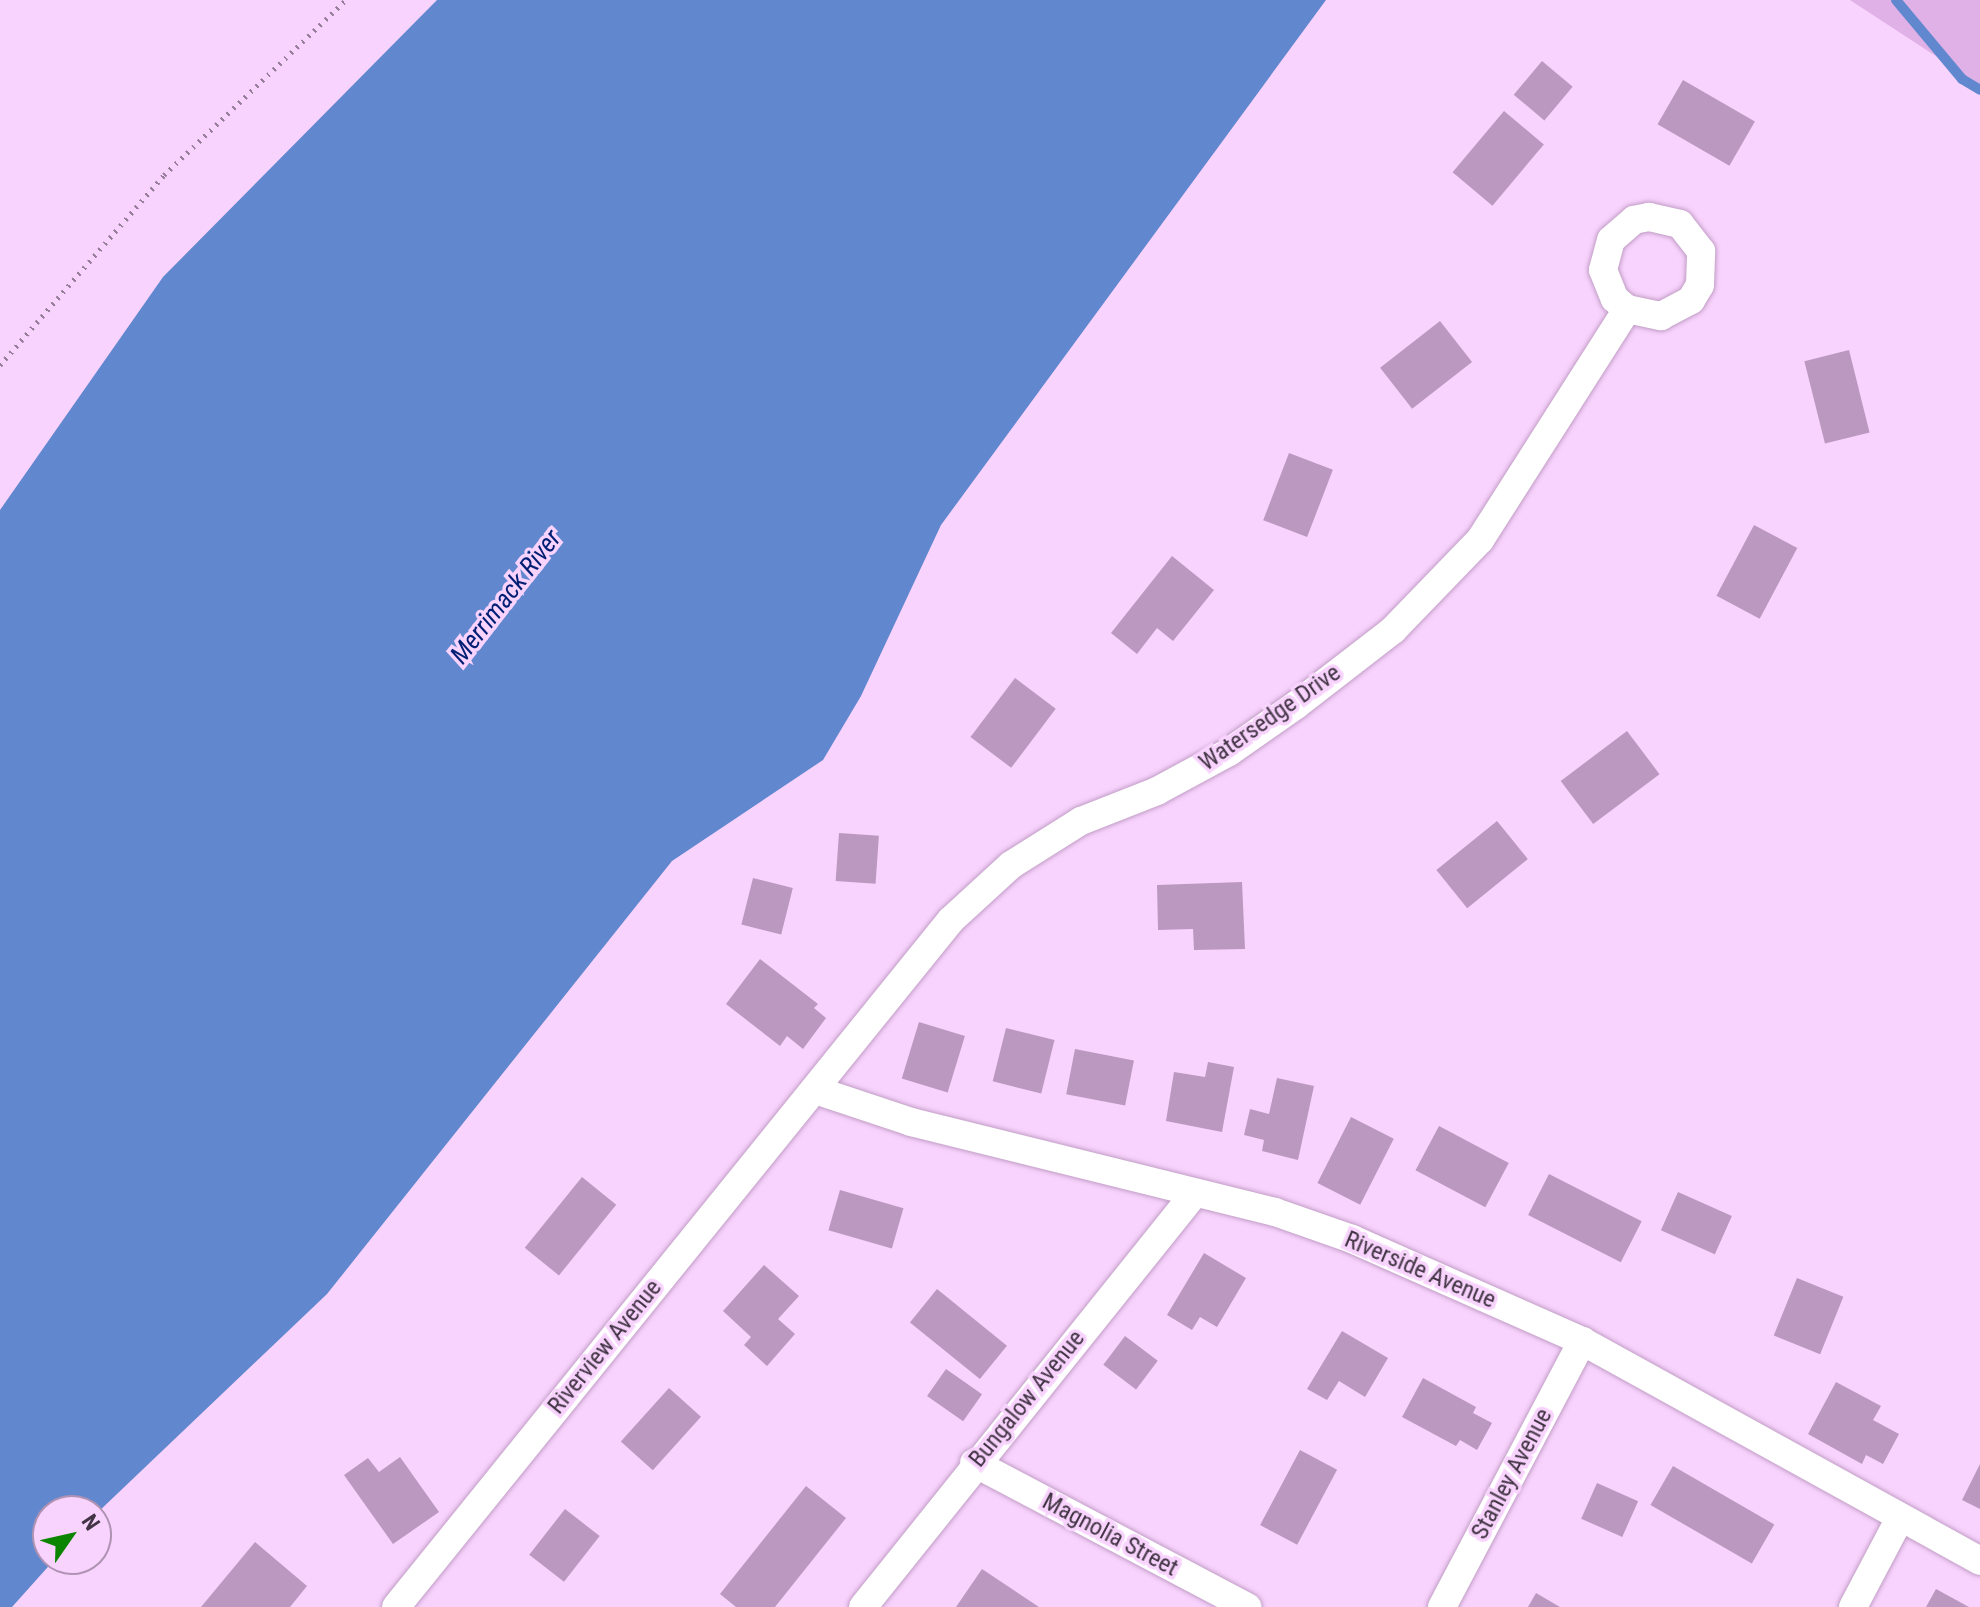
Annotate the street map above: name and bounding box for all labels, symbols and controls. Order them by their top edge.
water label: Merrimack River [444,524,568,670]
street label: Watersedge Drive [1194,659,1346,777]
street label: Riverside Avenue [1340,1225,1500,1315]
street label: Riverview Avenue [542,1274,668,1420]
street label: Bungalow Avenue [963,1325,1091,1473]
street label: Stanley Avenue [1466,1404,1558,1544]
street label: Magnolia Street [1037,1487,1183,1583]
north arrow [32,1495,112,1575]
text: N [77,1510,105,1535]

